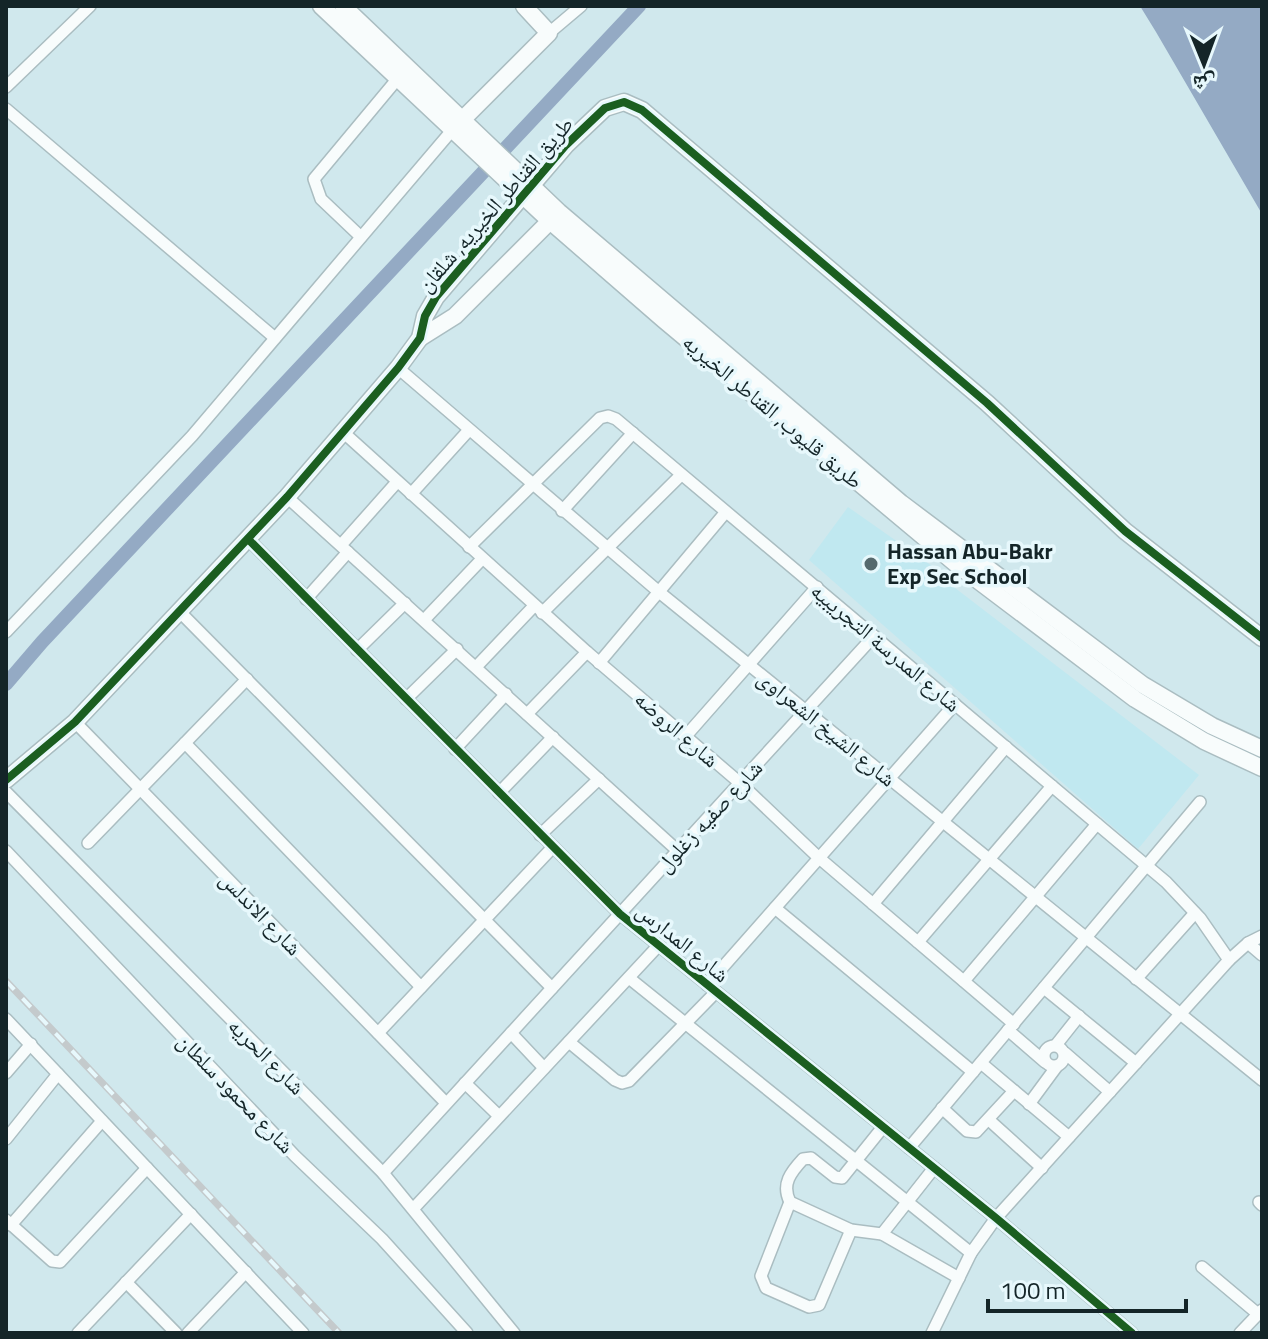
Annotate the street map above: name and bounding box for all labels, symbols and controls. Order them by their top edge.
north arrow [1164,24,1244,104]
text: ش [1192,67,1216,101]
street label: طريق القناطر الخيريه, شلقان [409,108,581,300]
street label: طريق قليوب, القناطر الخيريه [675,325,871,497]
place label: Hassan Abu-Bakr Exp Sec School [887,534,1053,593]
marker: Hassan Abu-Bakr Exp Sec School [862,555,880,573]
street label: شارع المدرسة التجريبيه [803,574,969,720]
street label: شارع الشيخ الشعراوى [750,661,904,795]
street label: شارع الروضه [627,682,727,776]
street label: شارع صفيه زغلول [648,752,770,880]
street label: شارع الاندلس [212,863,310,963]
street label: شارع المدارس [629,894,737,990]
street label: شارع الحريه [220,1009,314,1103]
street label: شارع محمود سلطان [169,1025,303,1161]
scale bar [988,1263,1186,1313]
text: 100 m [1000,1272,1066,1308]

